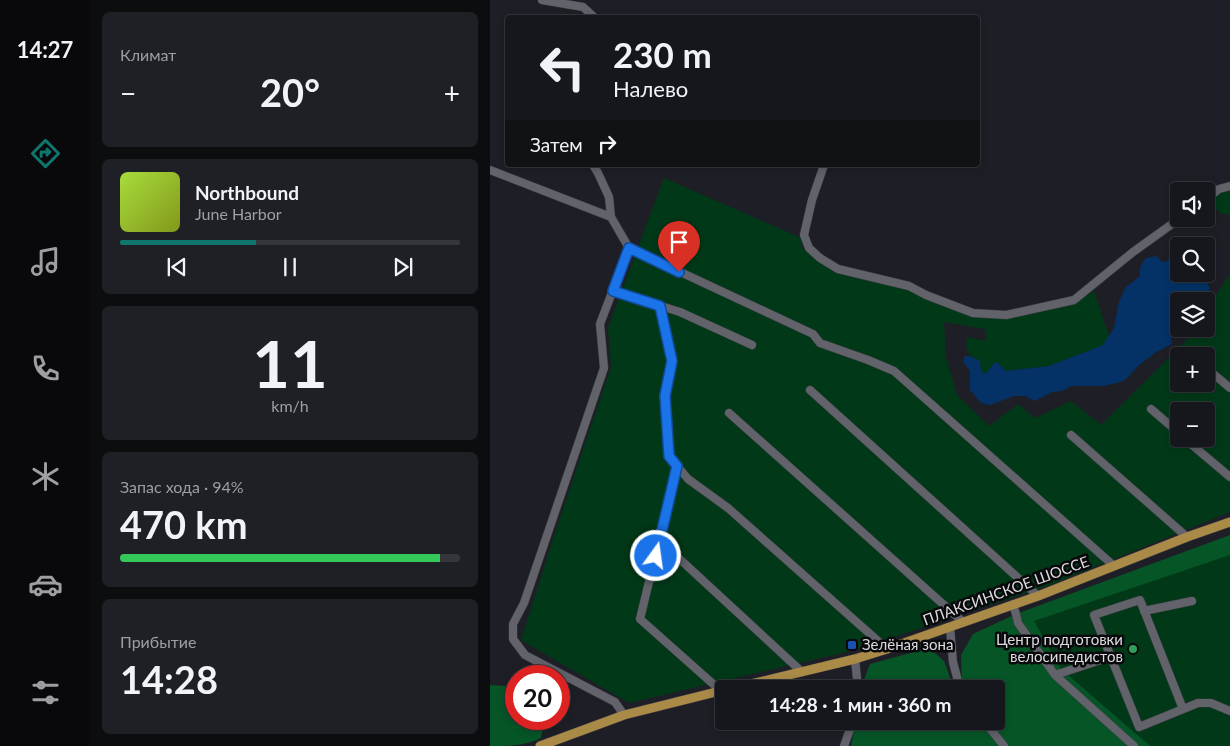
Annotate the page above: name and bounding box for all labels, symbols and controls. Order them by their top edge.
text: 230 m [613,33,712,75]
icon: left [530,35,595,100]
text: 14:27 [17,36,73,63]
text: Климат [120,45,176,64]
text: 20° [260,69,320,115]
text: Налево [613,75,688,102]
text: − [120,76,136,110]
text: + [444,76,460,110]
icon: right [593,130,621,158]
text: Затем [530,133,583,156]
icon: directions [28,136,63,171]
text: Northbound [195,181,299,204]
map controls [1170,182,1215,447]
button: sound [1170,182,1215,227]
text: June Harbor [195,204,282,223]
pin [658,221,700,272]
icon: arrive [665,228,693,256]
button: search [1170,237,1215,282]
icon: music [28,244,63,279]
icon: previous [163,253,191,281]
icon: pause [276,253,304,281]
icon: next [389,253,417,281]
button: layers [1170,292,1215,337]
text: 11 [252,324,328,402]
button: + [1170,347,1215,392]
icon: phone [28,351,63,386]
text: km/h [271,396,309,415]
button: − [1170,402,1215,447]
icon: climate [28,459,63,494]
text: Запас хода · 94% [120,477,244,496]
text: 470 km [120,501,248,547]
position arrow [629,529,681,581]
street label: ПЛАКСИНСКОЕ ШОССЕ [920,552,1091,628]
icon: car [28,567,63,602]
place label: Центр подготовки велосипедистов [996,630,1123,665]
text: Прибытие [120,632,196,651]
place label: Зелёная зона [862,635,953,653]
marker: Зелёная зона [846,639,858,651]
marker: Центр подготовки велосипедистов [1127,643,1139,655]
text: 14:28 [120,656,218,702]
speed limit sign: 20 [505,665,570,730]
icon: filters [28,675,63,710]
text: 14:28 · 1 мин · 360 m [769,693,951,716]

